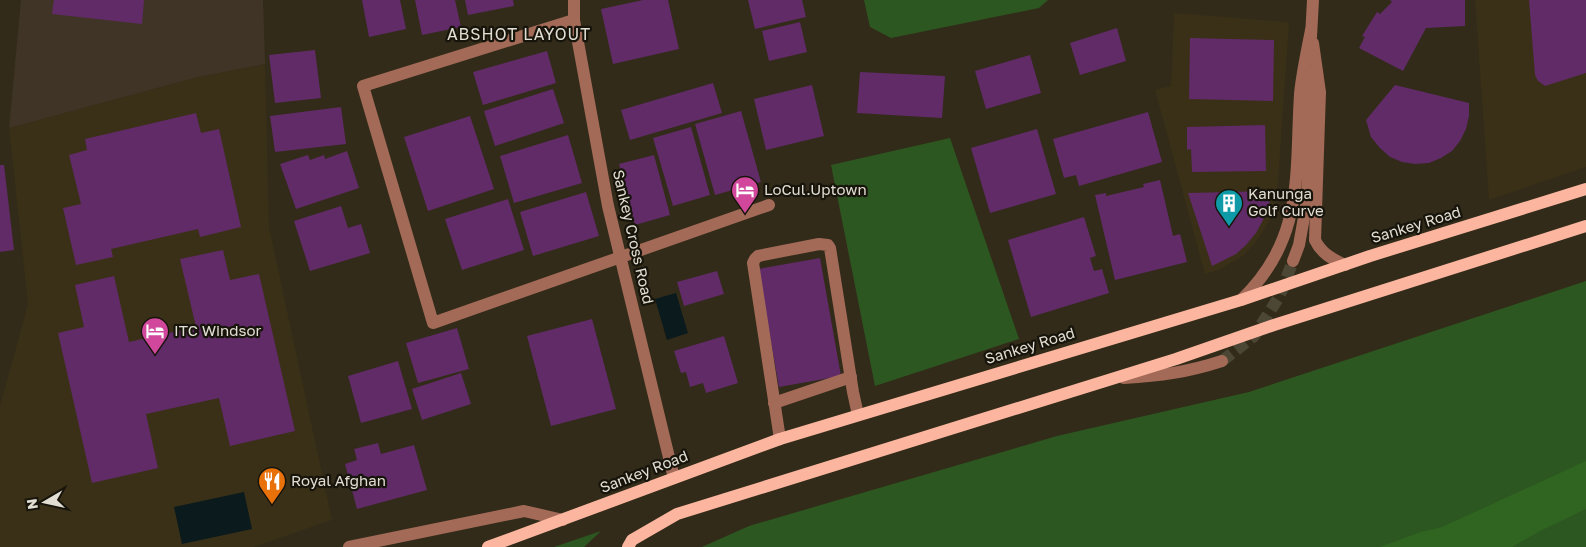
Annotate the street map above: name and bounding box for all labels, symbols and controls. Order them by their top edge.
district label: ABSHOT LAYOUT [447,24,591,44]
street label: Sankey Cross Road [610,168,658,306]
hotel icon: LoCul.Uptown [730,175,760,214]
place label: LoCul.Uptown [764,180,867,198]
place label: Kanunga Golf Curve [1248,184,1324,219]
building icon: Kanunga Golf Curve [1214,188,1244,227]
street label: Sankey Road [1369,202,1463,246]
hotel icon: ITC Windsor [140,316,170,355]
place label: ITC Windsor [174,321,261,339]
street label: Sankey Road [983,323,1077,367]
street label: Sankey Road [597,446,690,496]
restaurant icon: Royal Afghan [257,466,287,505]
place label: Royal Afghan [291,471,386,489]
north arrow [20,477,70,527]
text: N [22,498,41,511]

